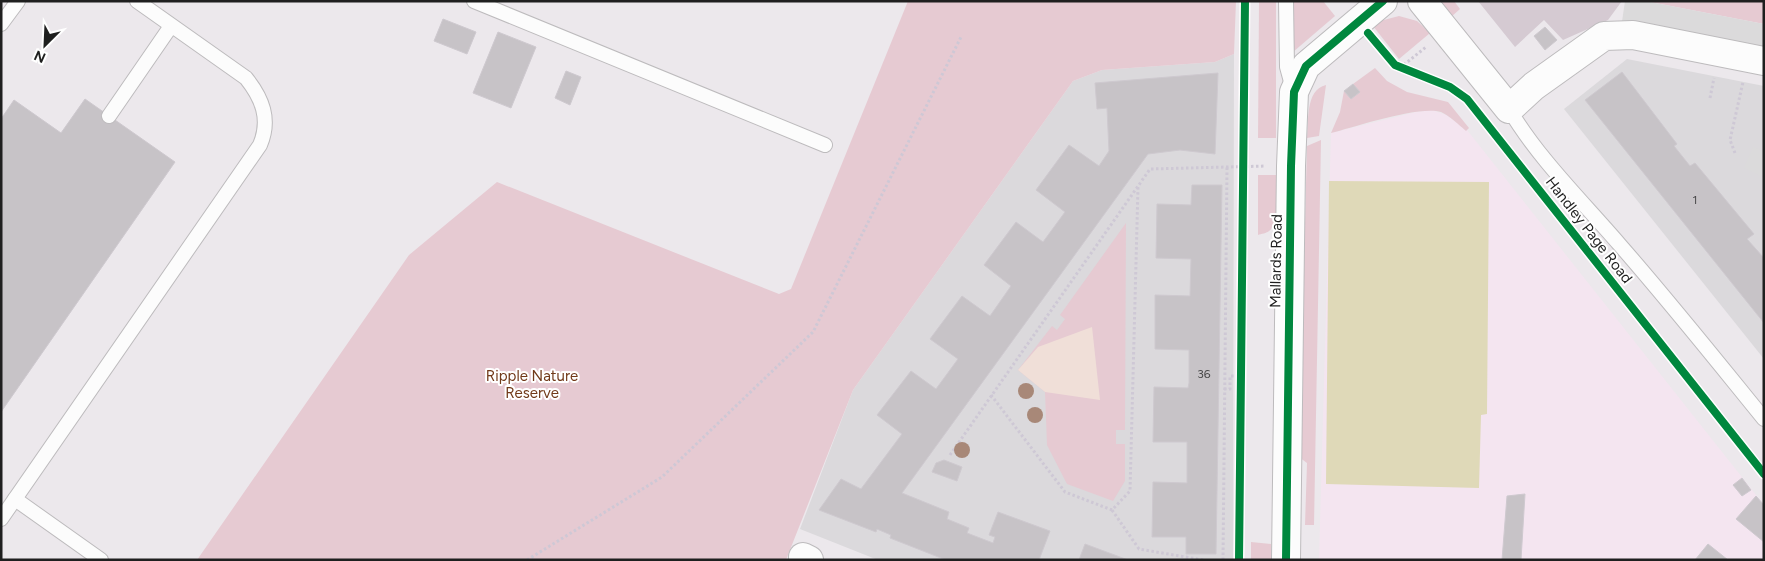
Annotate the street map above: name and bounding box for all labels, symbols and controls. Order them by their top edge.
north arrow [20,20,70,70]
text: N [32,46,48,66]
street label: Handley Page Road [1542,173,1636,287]
house number: 1 [1693,193,1697,207]
street label: Mallards Road [1266,214,1286,308]
park label: Ripple Nature Reserve [486,367,578,402]
house number: 36 [1197,367,1211,381]

